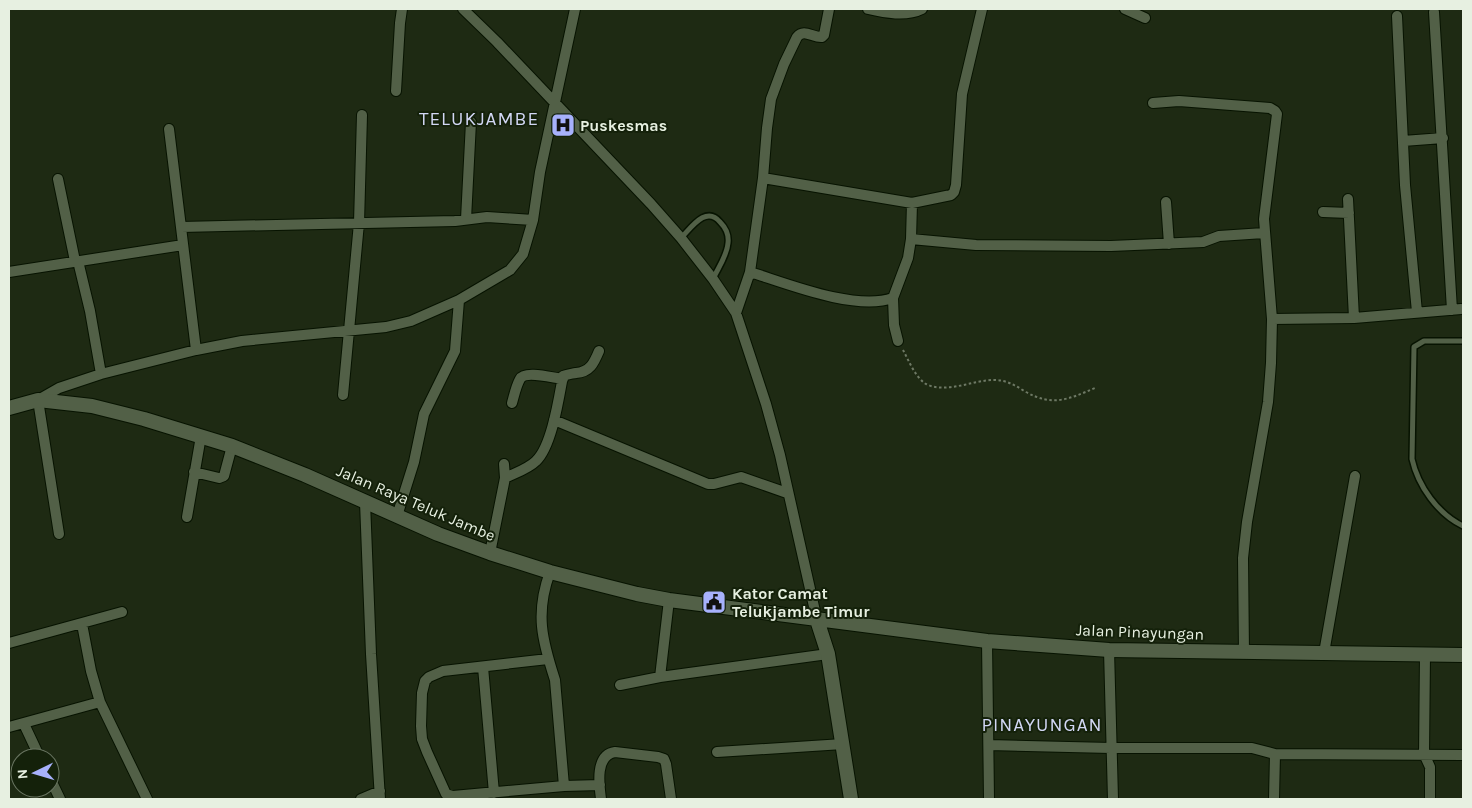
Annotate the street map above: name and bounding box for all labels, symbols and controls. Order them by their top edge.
district label: TELUKJAMBE [419,108,539,130]
hospital icon: Puskesmas [550,112,576,138]
place label: Puskesmas [580,116,667,135]
street label: Jalan Raya Teluk Jambe [334,461,498,545]
place label: Kator Camat Telukjambe Timur [732,584,870,621]
public building icon: Kator Camat Telukjambe Timur [701,589,727,615]
street label: Jalan Pinayungan [1076,620,1204,644]
district label: PINAYUNGAN [981,714,1103,736]
north arrow [10,748,60,798]
text: N [14,768,31,780]

